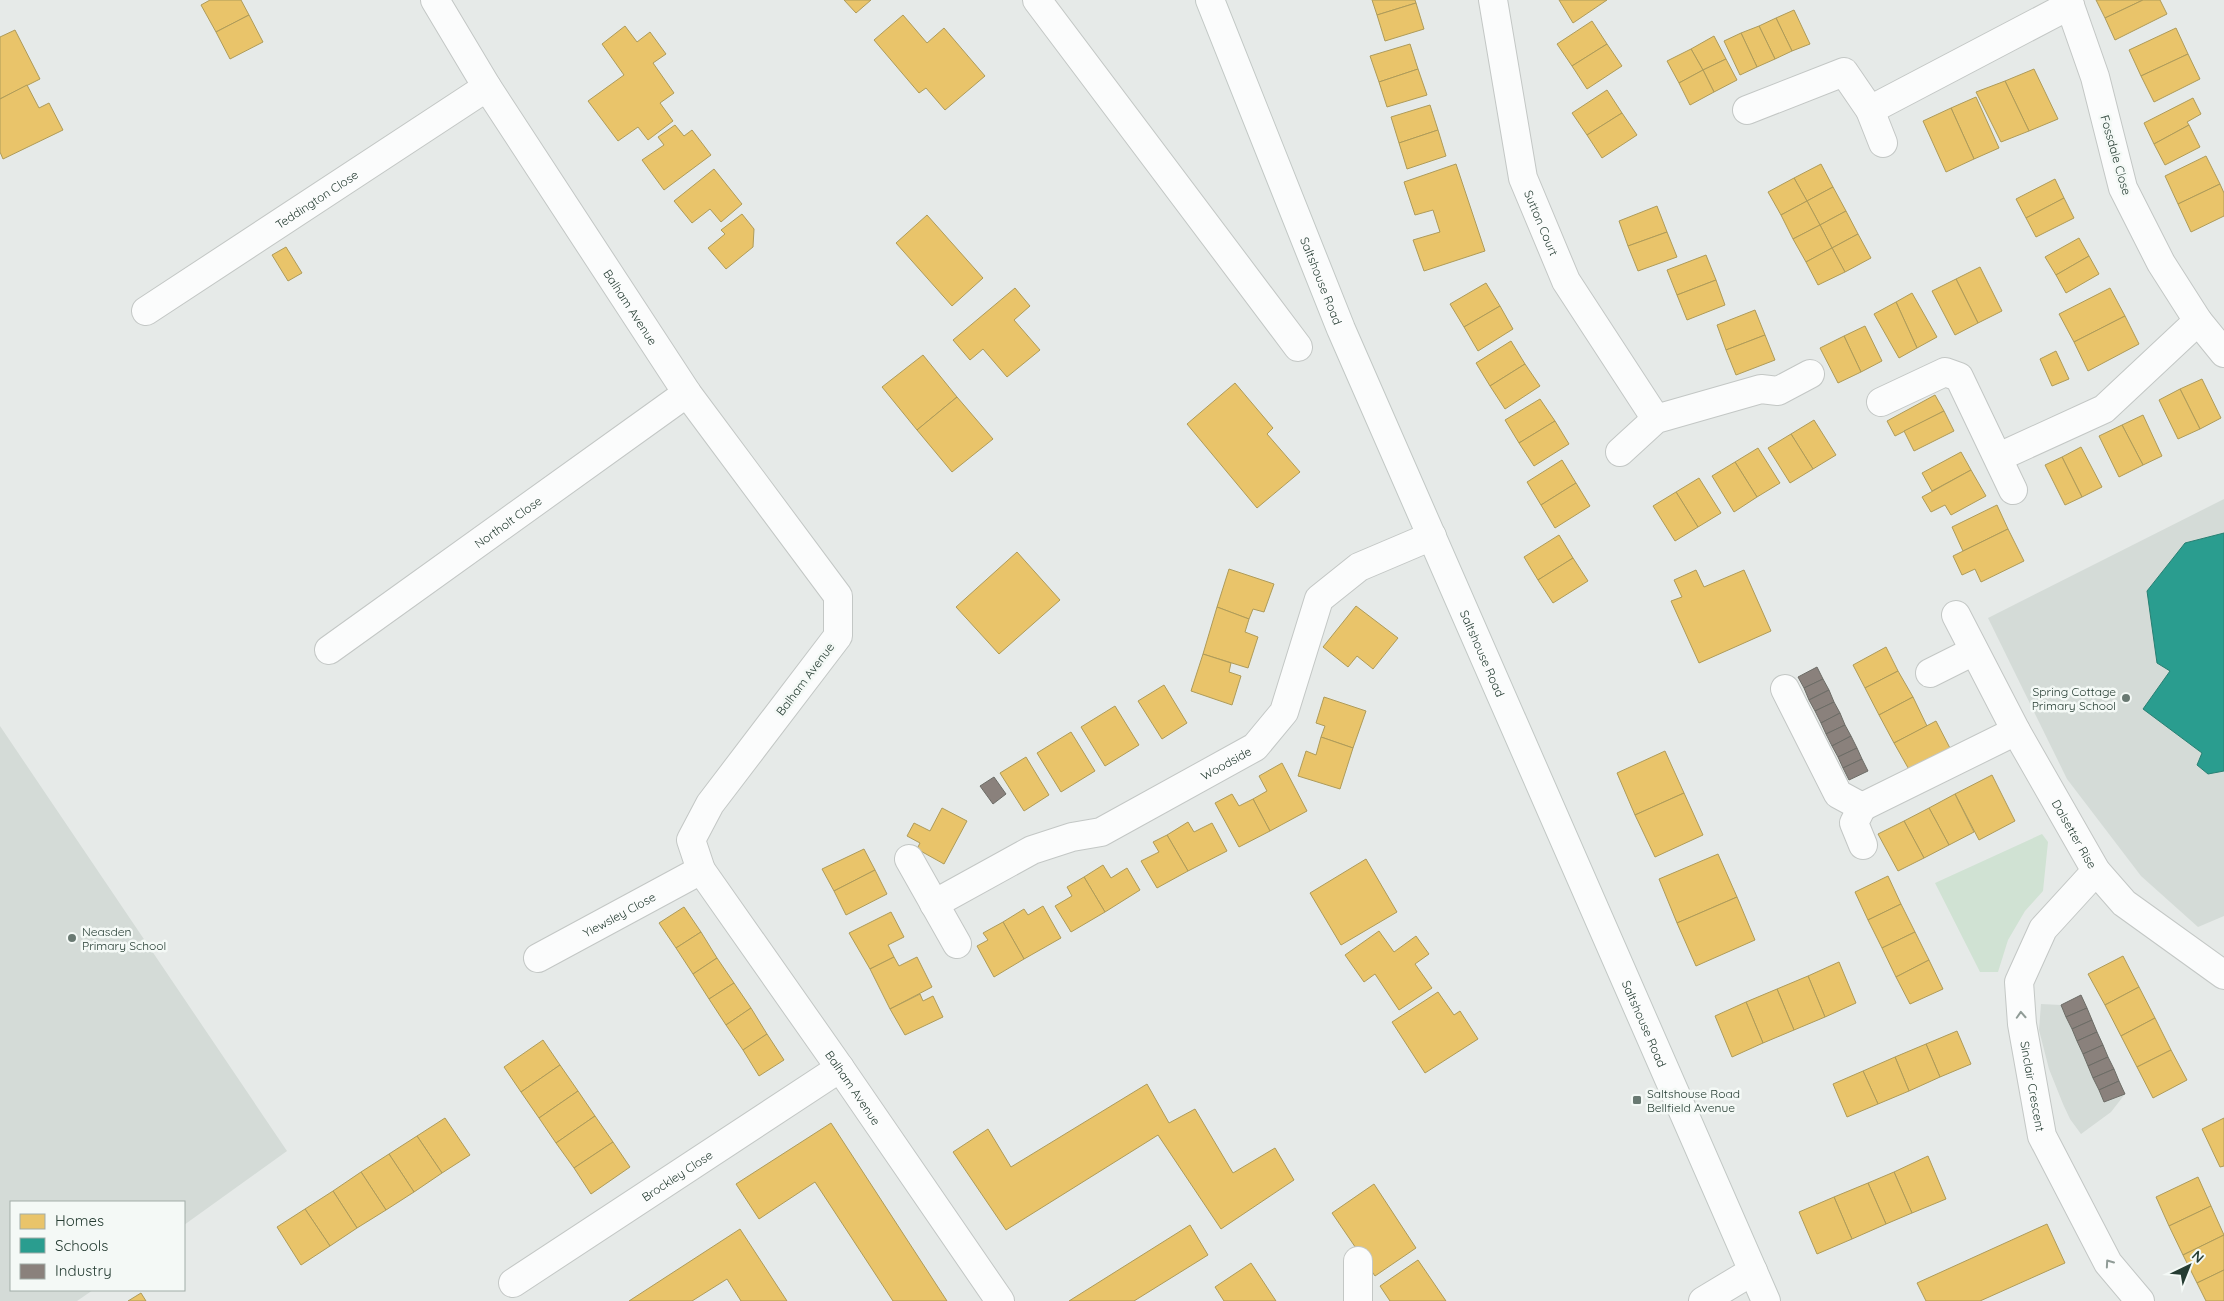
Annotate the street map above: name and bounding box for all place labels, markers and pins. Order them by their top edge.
place label: Spring Cottage Primary School [2032,684,2116,713]
marker: Spring Cottage Primary School [2120,692,2132,704]
place label: Neasden Primary School [82,924,166,953]
marker: Neasden Primary School [66,932,78,944]
place label: Saltshouse Road Bellfield Avenue [1647,1086,1740,1115]
marker: Saltshouse Road Bellfield Avenue [1631,1094,1643,1106]

